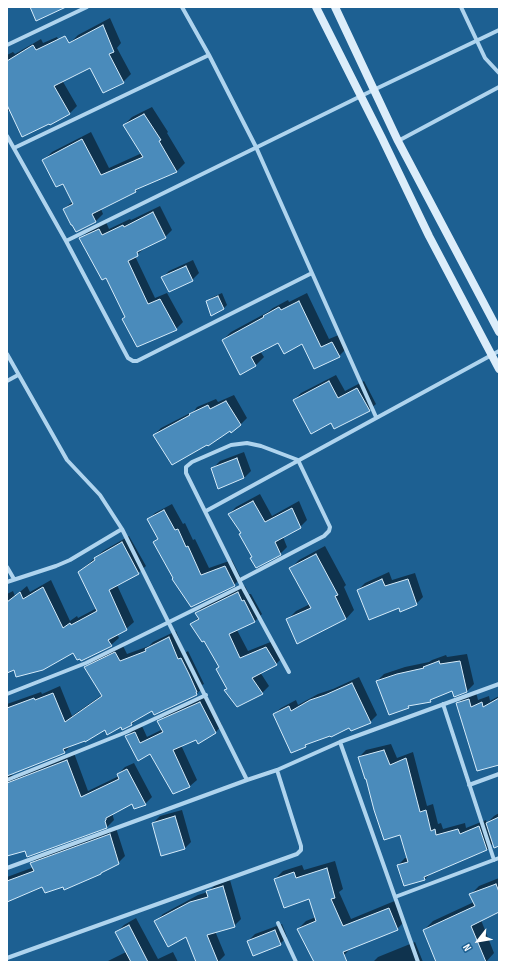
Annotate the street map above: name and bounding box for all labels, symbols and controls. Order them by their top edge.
north arrow [458,921,498,961]
text: N [460,942,474,953]

